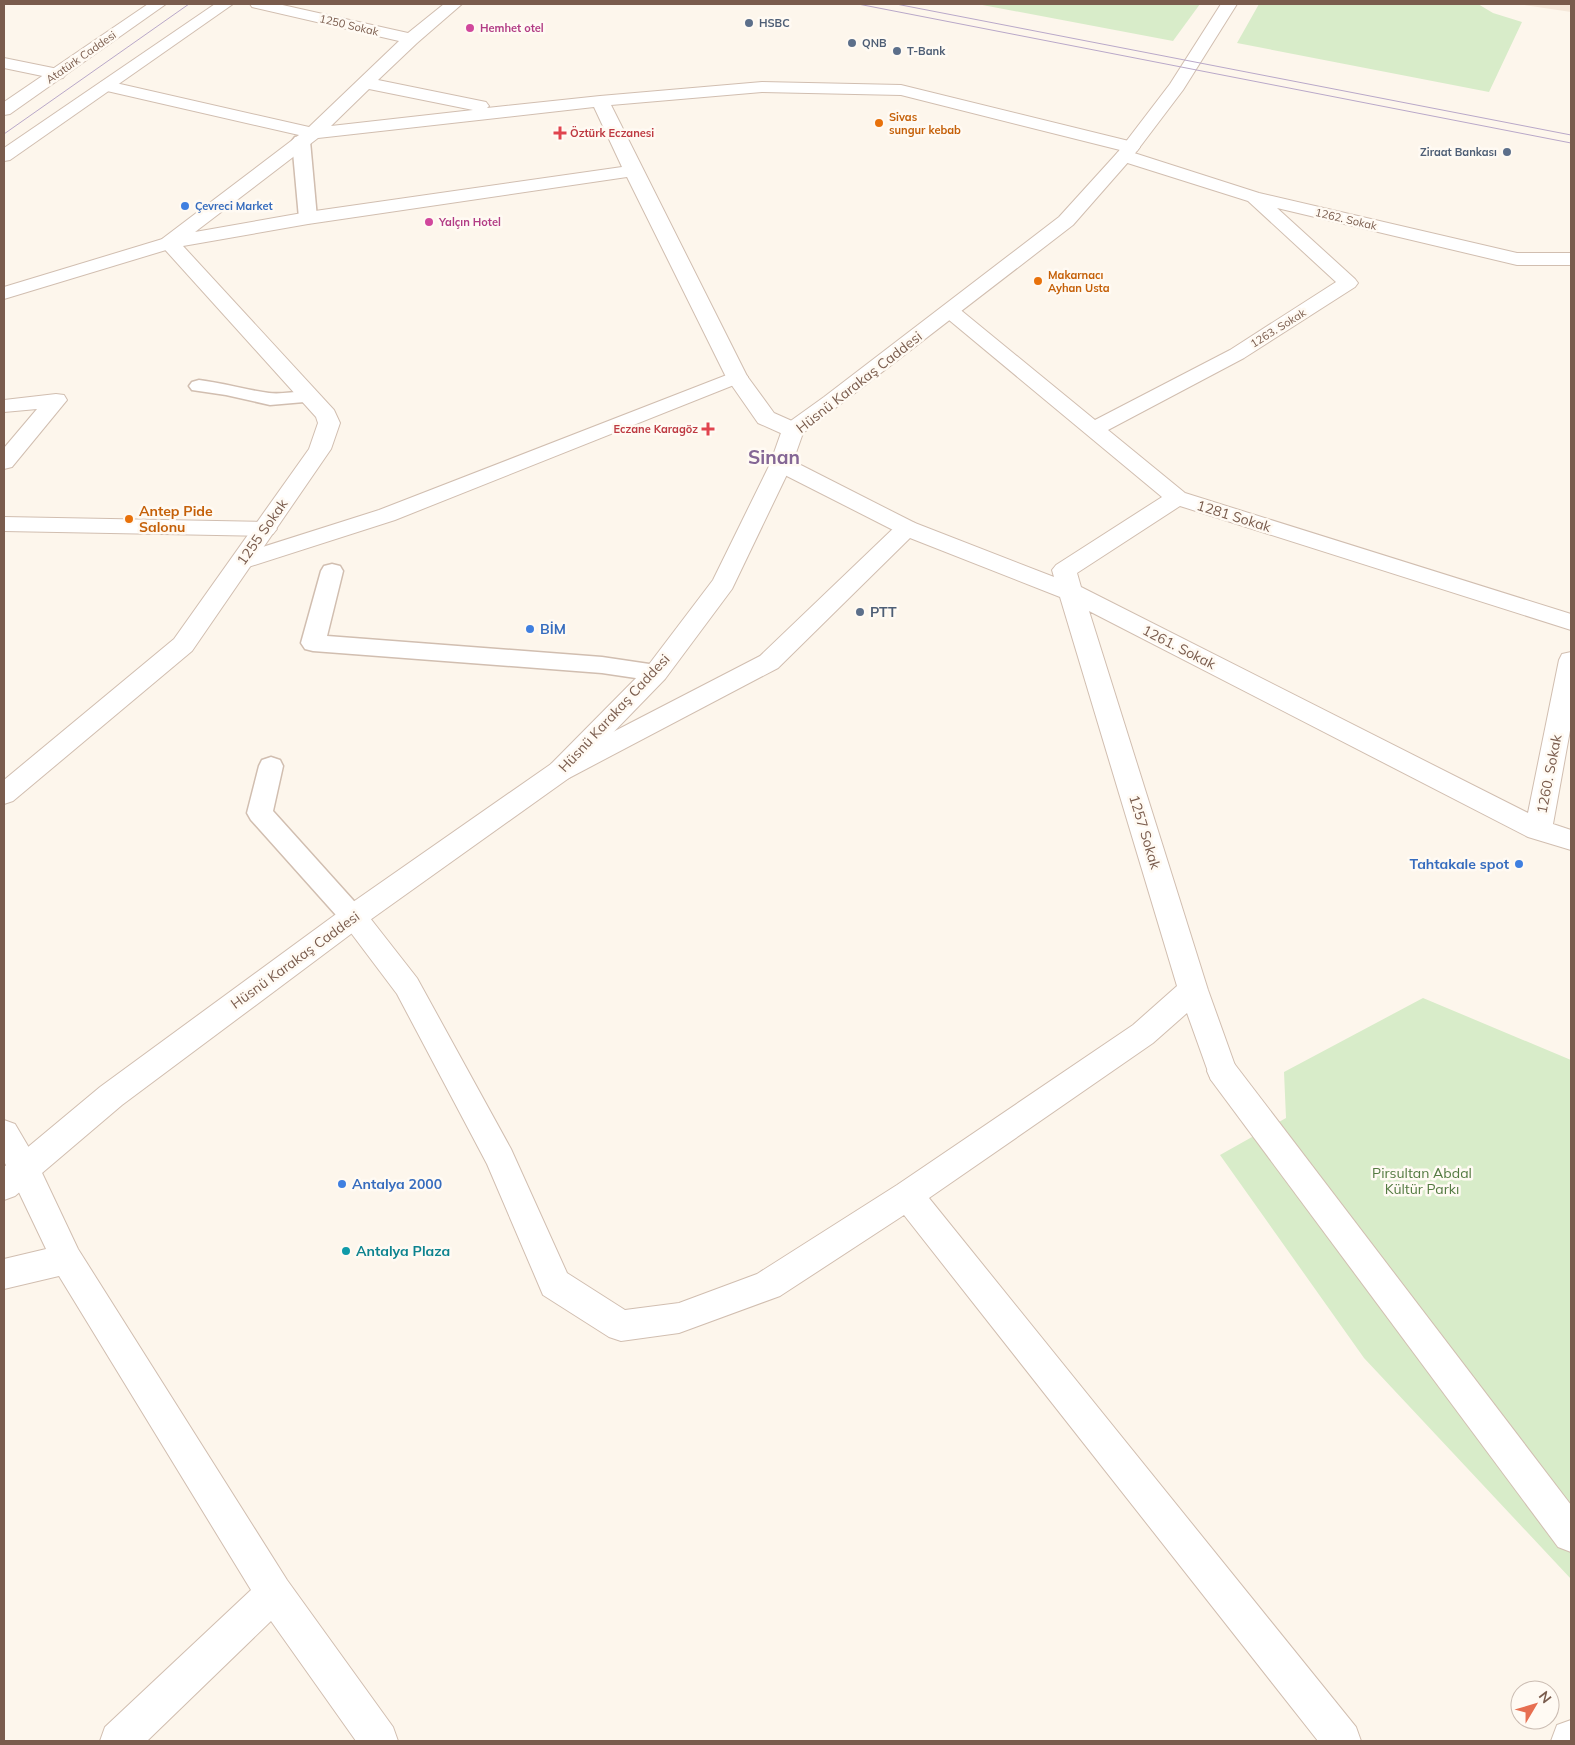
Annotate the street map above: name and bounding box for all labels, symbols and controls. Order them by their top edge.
street label: 1250 Sokak [318,11,380,39]
place label: HSBC [759,16,790,30]
marker: HSBC [743,17,755,29]
place label: Hemhet otel [480,21,544,35]
marker: Hemhet otel [464,22,476,34]
street label: Atatürk Caddesi [43,28,119,86]
place label: QNB [862,36,887,50]
marker: QNB [846,37,858,49]
place label: T-Bank [907,44,946,58]
marker: T-Bank [891,45,903,57]
place label: Sivas sungur kebab [889,110,961,137]
marker: Sivas sungur kebab [873,117,885,129]
place label: Öztürk Eczanesi [570,125,654,140]
marker: Öztürk Eczanesi [554,127,566,139]
place label: Ziraat Bankası [1420,145,1497,159]
marker: Ziraat Bankası [1501,146,1513,158]
place label: Çevreci Market [195,199,273,213]
marker: Çevreci Market [179,200,191,212]
street label: 1262. Sokak [1314,205,1378,233]
place label: Yalçın Hotel [438,215,501,229]
marker: Yalçın Hotel [423,216,435,228]
place label: Makarnacı Ayhan Usta [1048,268,1110,295]
marker: Makarnacı Ayhan Usta [1032,275,1044,287]
street label: 1263. Sokak [1248,305,1309,351]
street label: Hüsnü Karakaş Caddesi [792,327,926,437]
place label: Eczane Karagöz [613,422,698,436]
marker: Eczane Karagöz [702,423,714,435]
district label: Sinan [748,445,800,469]
street label: 1255 Sokak [233,495,292,569]
street label: 1281 Sokak [1195,496,1274,536]
place label: Antep Pide Salonu [139,502,213,536]
marker: Antep Pide Salonu [123,513,135,525]
place label: PTT [870,603,897,621]
marker: PTT [854,606,866,618]
place label: BİM [540,620,566,638]
street label: 1261. Sokak [1139,621,1219,674]
marker: BİM [524,623,536,635]
street label: Hüsnü Karakaş Caddesi [555,650,673,776]
street label: 1260. Sokak [1533,732,1566,815]
street label: 1257 Sokak [1125,793,1165,872]
place label: Tahtakale spot [1410,855,1510,873]
marker: Tahtakale spot [1513,858,1525,870]
street label: Hüsnü Karakaş Caddesi [227,907,363,1013]
park label: Pirsultan Abdal Kültür Parkı [1372,1164,1472,1198]
place label: Antalya 2000 [352,1175,442,1193]
marker: Antalya 2000 [336,1178,348,1190]
place label: Antalya Plaza [356,1242,450,1260]
marker: Antalya Plaza [340,1245,352,1257]
north arrow [1510,1680,1560,1730]
text: N [1535,1687,1556,1707]

